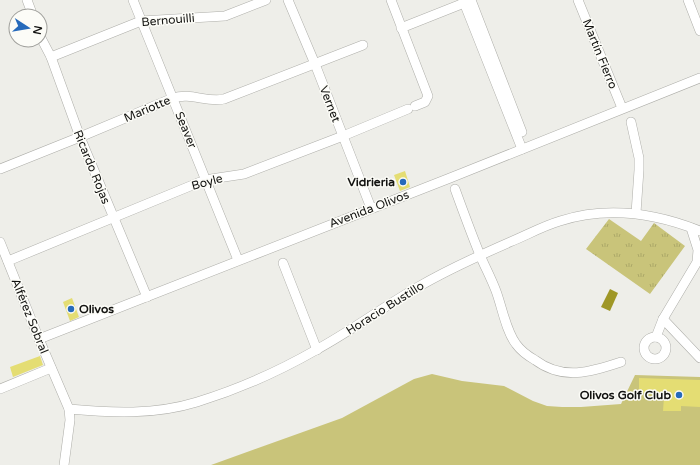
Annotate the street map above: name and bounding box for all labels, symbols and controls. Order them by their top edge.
north arrow [8,8,48,48]
street label: Bernouilli [141,11,195,29]
street label: Martín Fierro [580,17,620,91]
text: N [30,24,45,36]
street label: Vernet [317,84,343,125]
street label: Mariotte [122,93,172,125]
street label: Seaver [172,110,200,151]
street label: Ricardo Rojas [71,128,113,206]
street label: Boyle [190,171,224,193]
place label: Vidrieria [348,175,395,189]
marker: Vidrieria [398,177,408,187]
street label: Avenida Olivos [327,187,411,231]
street label: Alférez Sobral [9,276,51,356]
street label: Horacio Bustillo [343,278,427,338]
place label: Olivos [79,302,114,316]
marker: Olivos [66,304,76,314]
place label: Olivos Golf Club [580,388,671,402]
marker: Olivos Golf Club [674,390,684,400]

